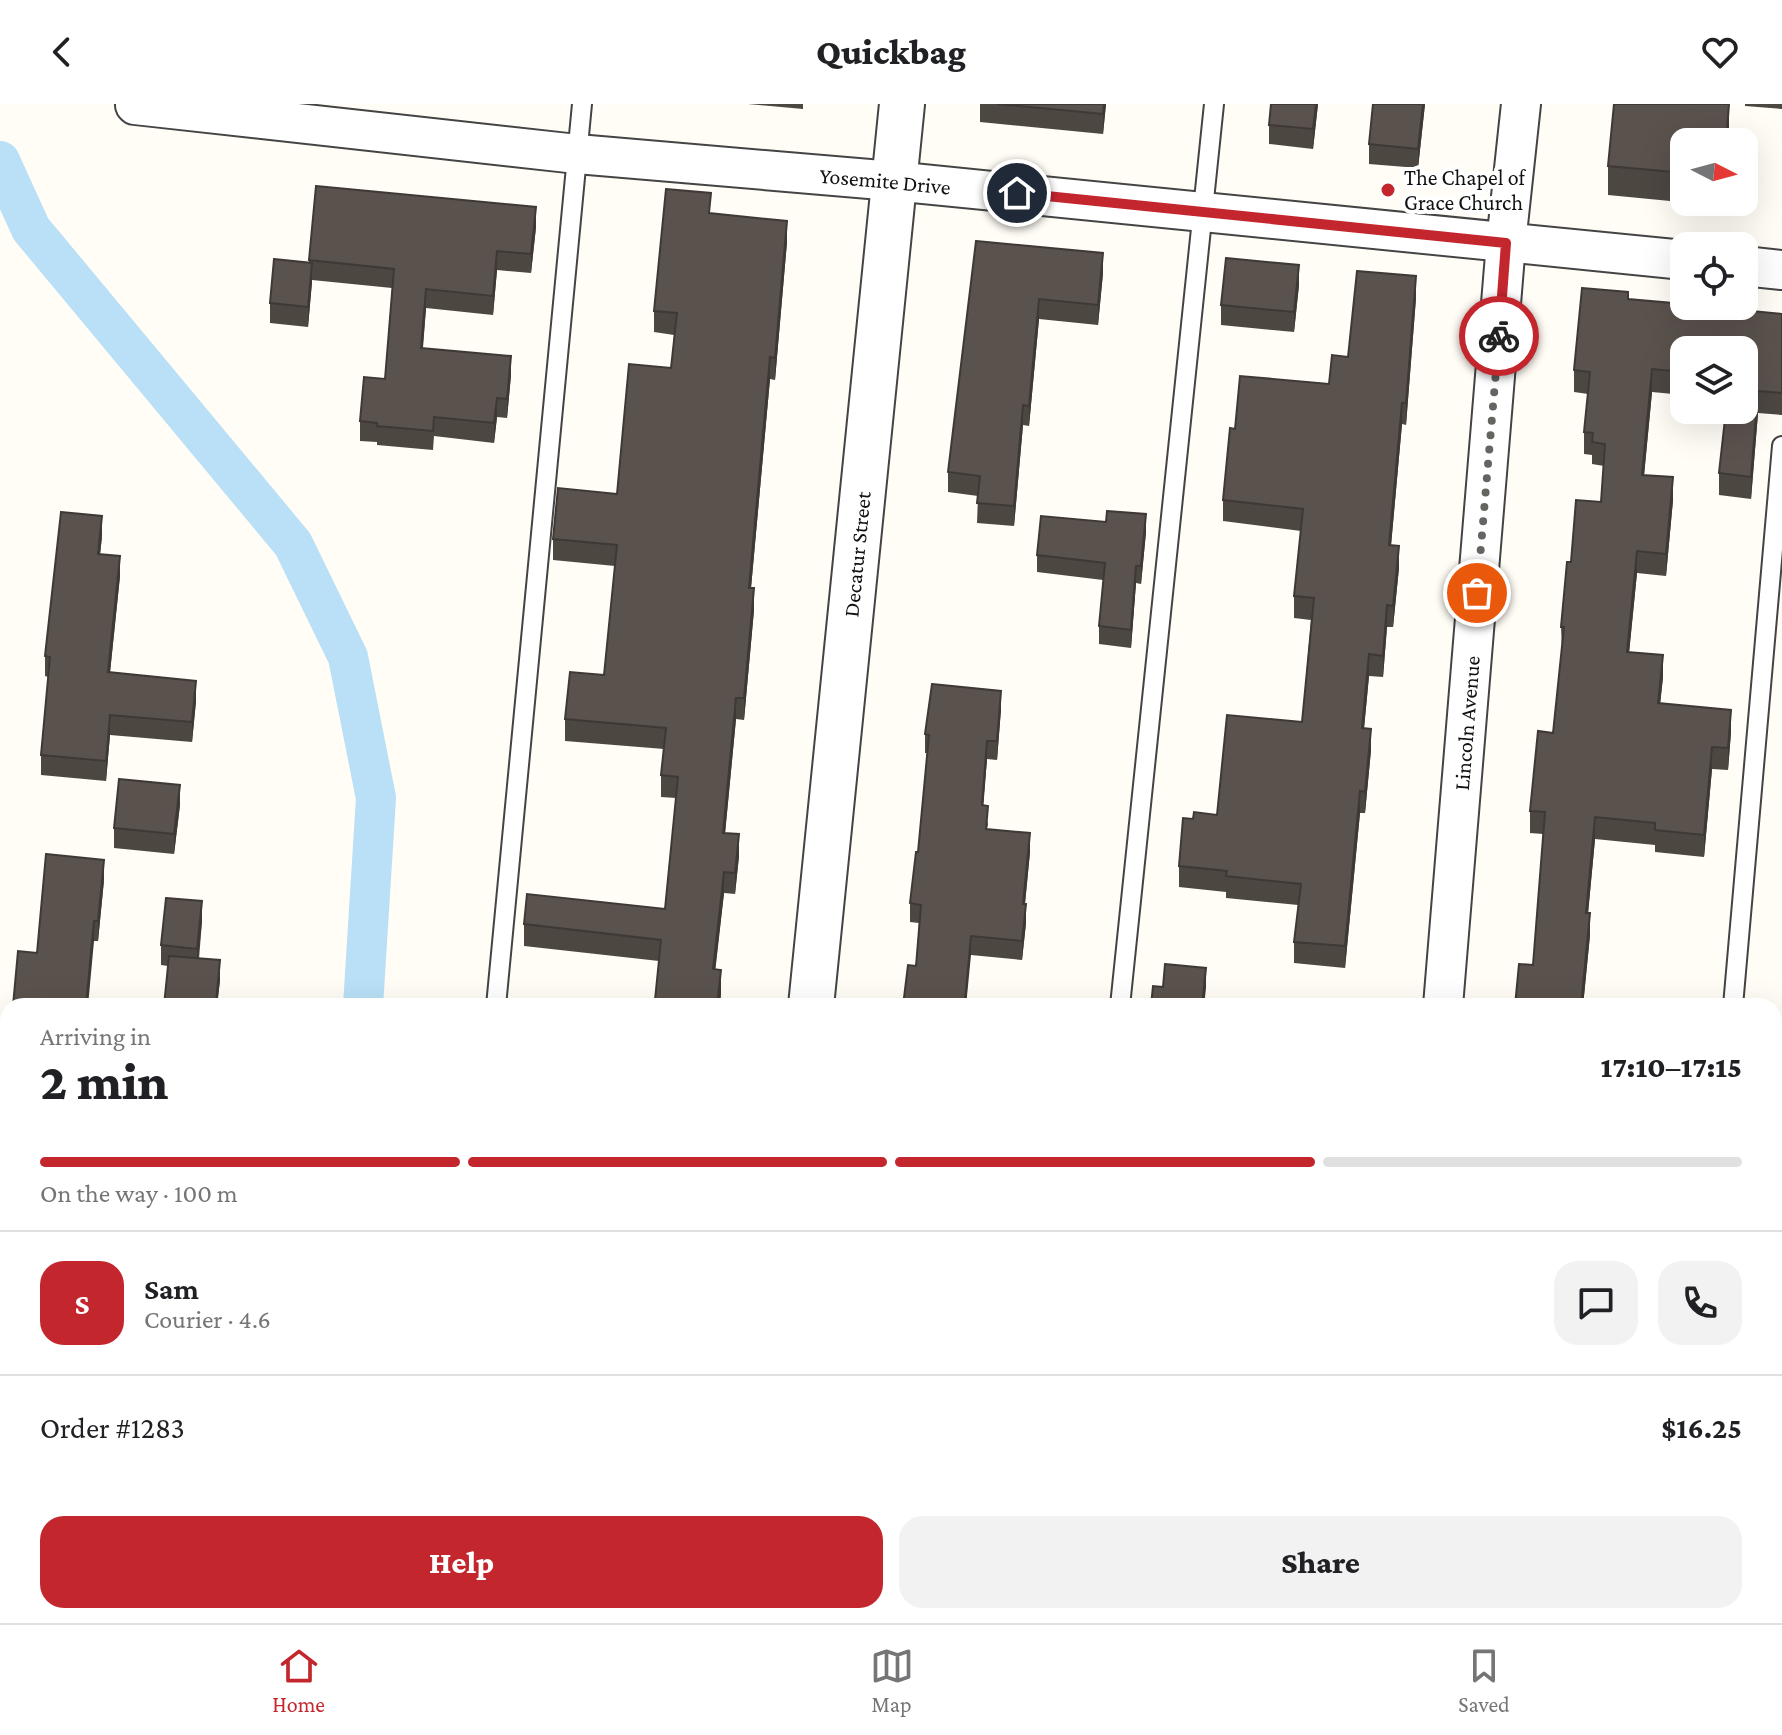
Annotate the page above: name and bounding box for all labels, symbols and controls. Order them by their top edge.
icon: back [40,30,84,74]
icon: heart [1698,30,1742,74]
text: Quickbag [816,32,966,72]
north arrow [1670,128,1758,216]
map controls [1670,128,1758,424]
pin [983,159,1051,227]
street label: Yosemite Drive [818,163,952,200]
place label: The Chapel of Grace Church [1404,165,1527,215]
icon: home [995,171,1039,215]
marker: The Chapel of Grace Church [1379,181,1397,199]
button: locate [1670,232,1758,320]
courier [1459,296,1539,376]
icon: bike [1477,314,1521,358]
button: layers [1670,336,1758,424]
street label: Decatur Street [838,490,876,618]
pin [1443,559,1511,627]
icon: bag [1455,571,1499,615]
street label: Lincoln Avenue [1449,655,1485,791]
text: Arriving in [40,1022,151,1051]
text: 17:10–17:15 [1601,1050,1742,1083]
text: 2 min [40,1052,168,1110]
text: On the way · 100 m [40,1179,238,1208]
button: chat [1554,1261,1638,1345]
button: phone [1658,1261,1742,1345]
text: Sam [144,1272,199,1305]
text: S [75,1287,90,1320]
text: Courier · 4.6 [144,1305,271,1334]
text: Order #1283 [40,1411,185,1444]
text: $16.25 [1661,1411,1742,1444]
button: Help [40,1516,883,1608]
button: Share [899,1516,1742,1608]
tab: Home [272,1644,325,1717]
tab: Map [870,1644,914,1717]
tab: Saved [1458,1644,1510,1717]

